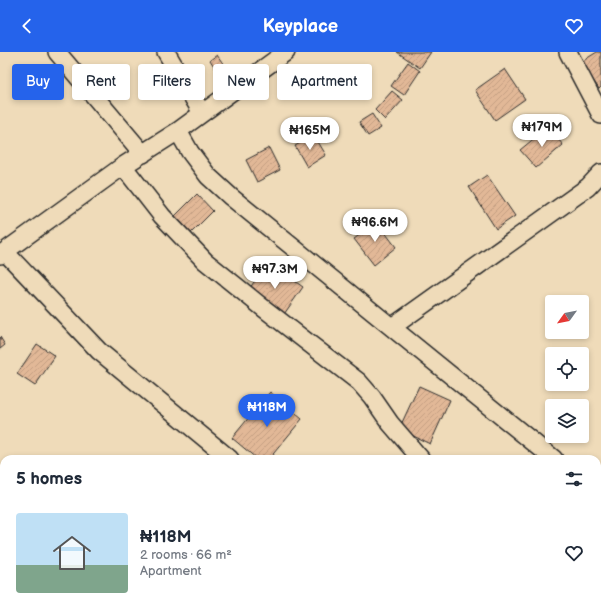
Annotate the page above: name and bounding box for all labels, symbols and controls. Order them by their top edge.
icon: back [16,15,38,37]
icon: heart [563,15,585,37]
text: Keyplace [263,16,338,37]
chip: Buy [12,64,64,100]
chip: Rent [72,64,130,100]
chip: Filters [138,64,205,100]
chip: New [213,64,269,100]
chip: Apartment [277,64,372,100]
pin: ₦179M [514,114,570,148]
pin: ₦165M [282,117,338,151]
text: ₦179M [522,119,562,135]
text: ₦165M [289,122,331,138]
pin: ₦96.6M [342,209,408,243]
text: ₦96.6M [352,214,398,230]
pin: ₦97.3M [242,256,308,290]
text: ₦97.3M [252,261,298,277]
north arrow [545,295,589,339]
map controls [545,295,589,443]
button: locate [545,347,589,391]
pin: ₦118M [239,394,295,428]
text: ₦118M [247,399,287,415]
button: layers [545,399,589,443]
icon: filters [563,468,585,490]
text: 5 homes [16,469,82,489]
text: ₦118M [140,527,191,547]
icon: home [48,529,96,577]
icon: heart [563,542,585,564]
text: 2 rooms · 66 m² [140,547,232,563]
text: Apartment [140,563,201,579]

